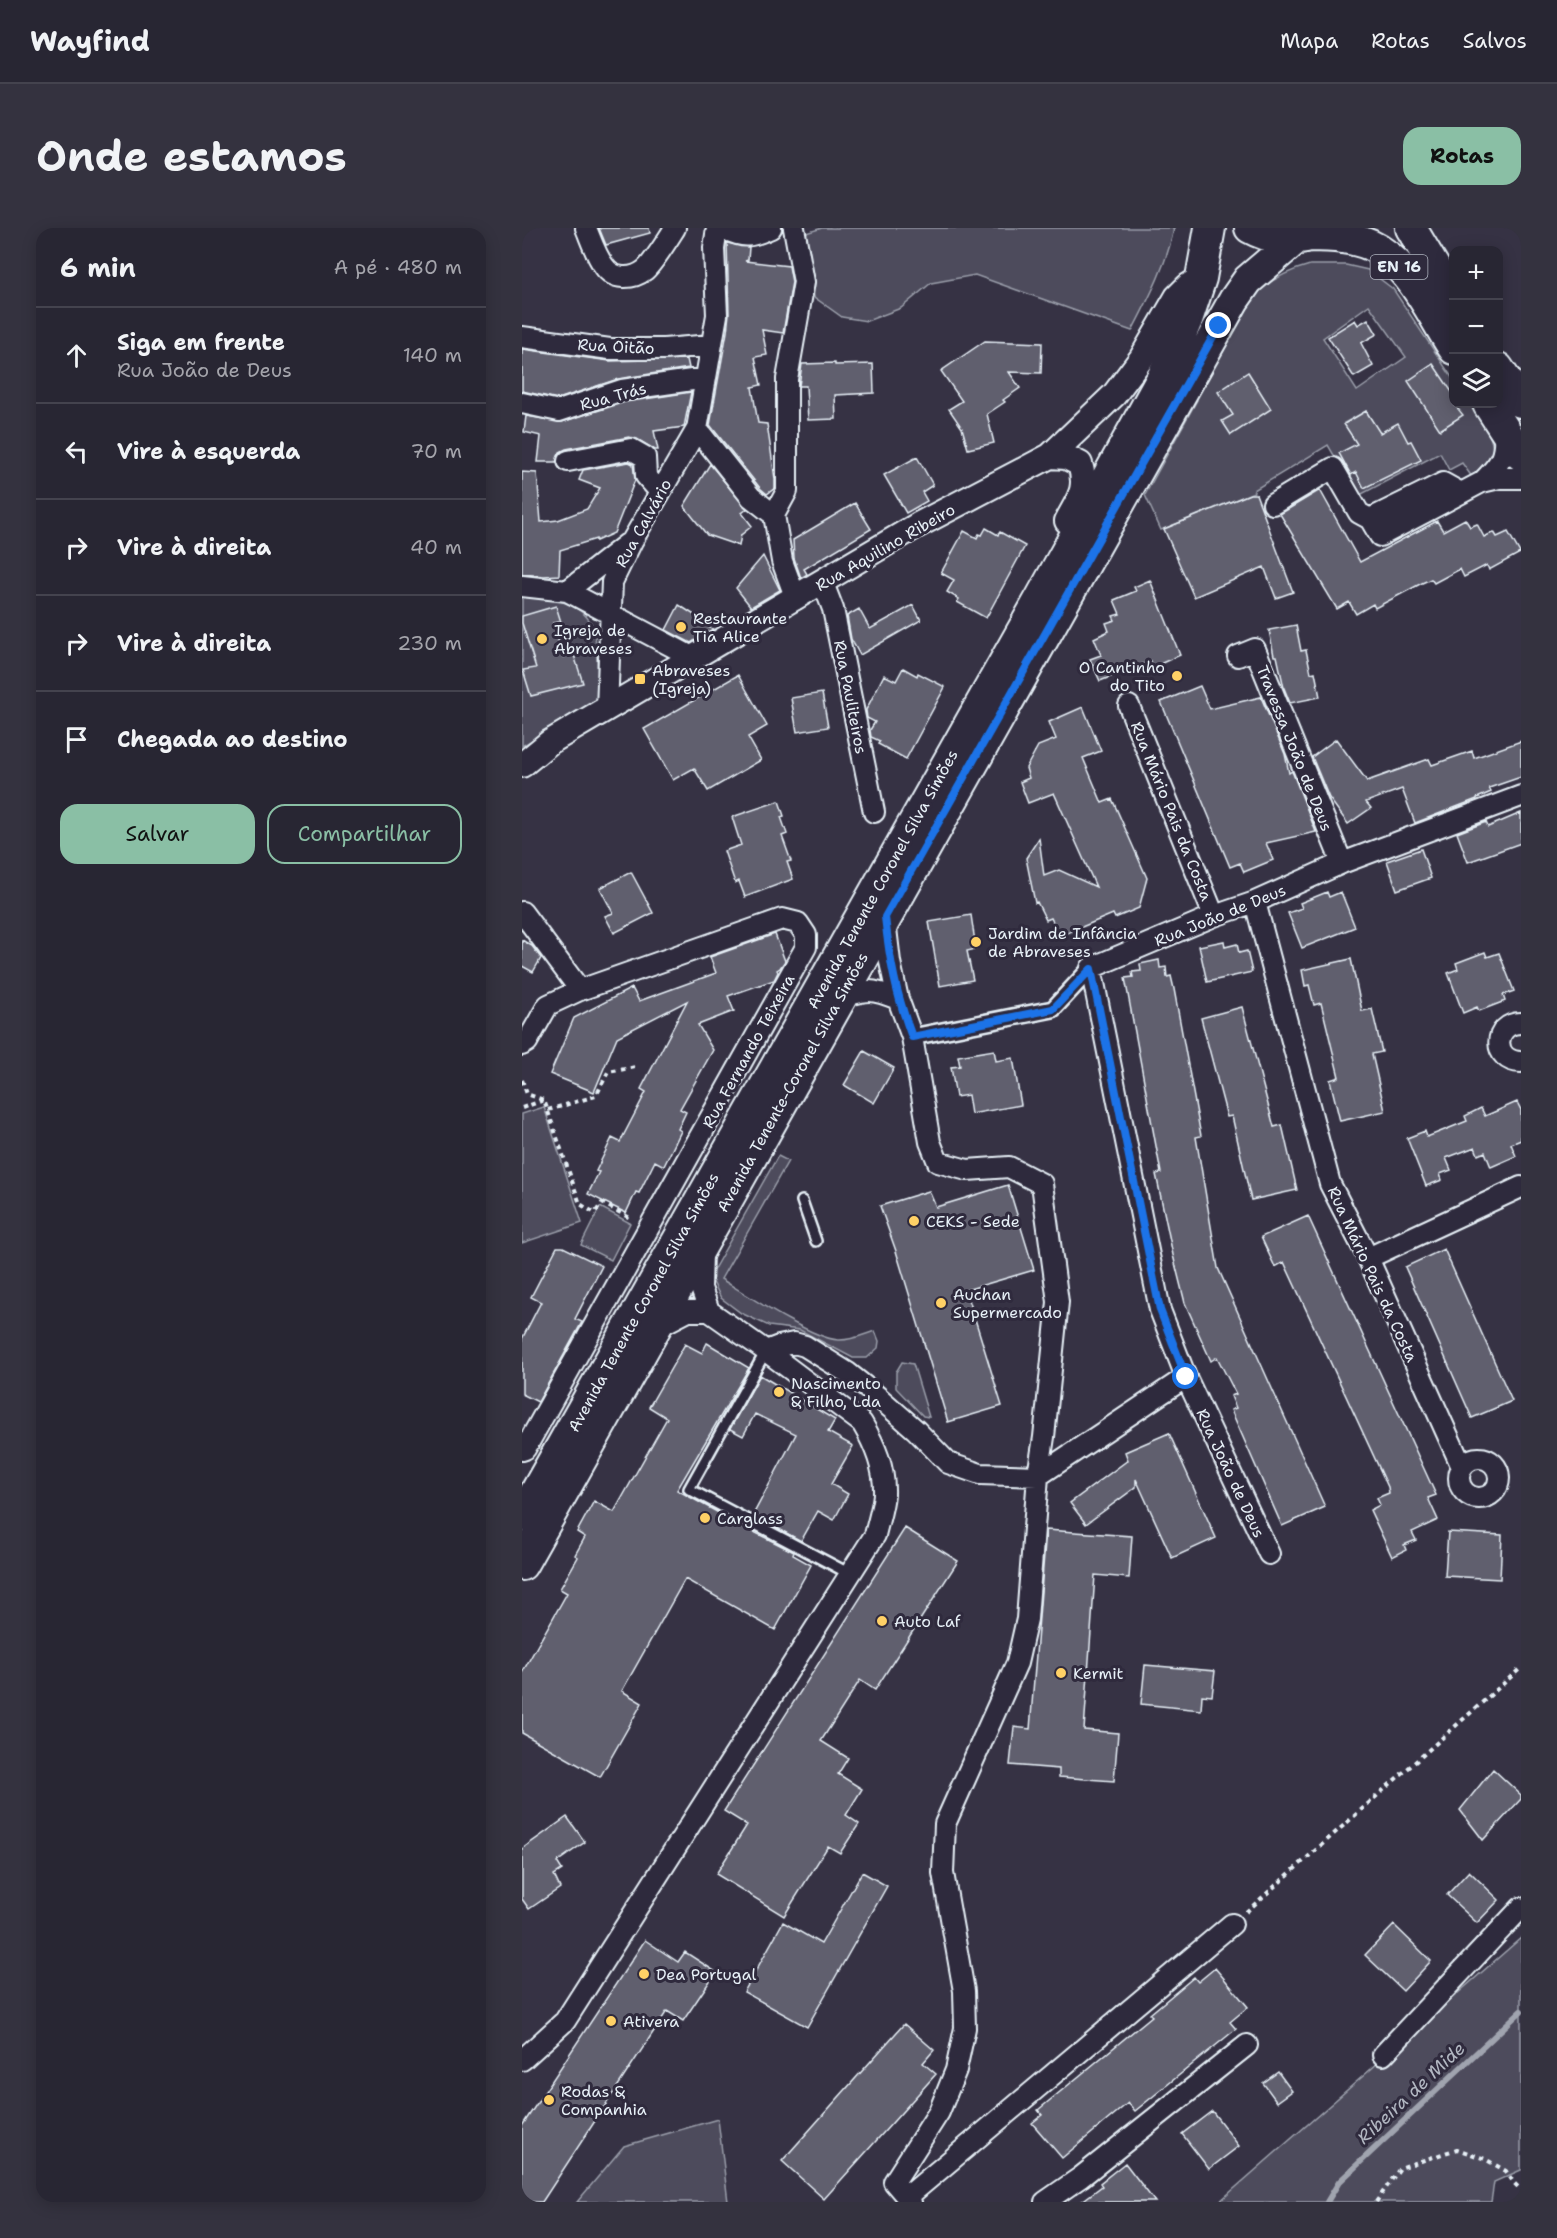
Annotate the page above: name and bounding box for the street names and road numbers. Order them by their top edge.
road number: EN 16 [1370,255,1428,279]
street label: Rua Oitão [577,334,655,359]
street label: Rua Trás [578,378,649,415]
street label: Rua Calvário [610,475,676,571]
street label: Rua Aquilino Ribeiro [812,499,959,596]
street label: Rua Pauliteiros [829,638,872,756]
street label: Travessa João de Deus [1252,662,1337,834]
street label: Rua Mário Pais da Costa [1126,719,1217,904]
street label: Avenida Tenente Coronel Silva Simões [802,746,963,1013]
street label: Rua João de Deus [1151,879,1289,951]
street label: Avenida Tenente-Coronel Silva Simões [712,948,873,1216]
street label: Rua Fernando Teixeira [697,971,799,1132]
street label: Avenida Tenente Coronel Silva Simões [563,1169,724,1436]
street label: Rua Mário Pais da Costa [1323,1183,1422,1365]
street label: Rua João de Deus [1191,1405,1270,1541]

